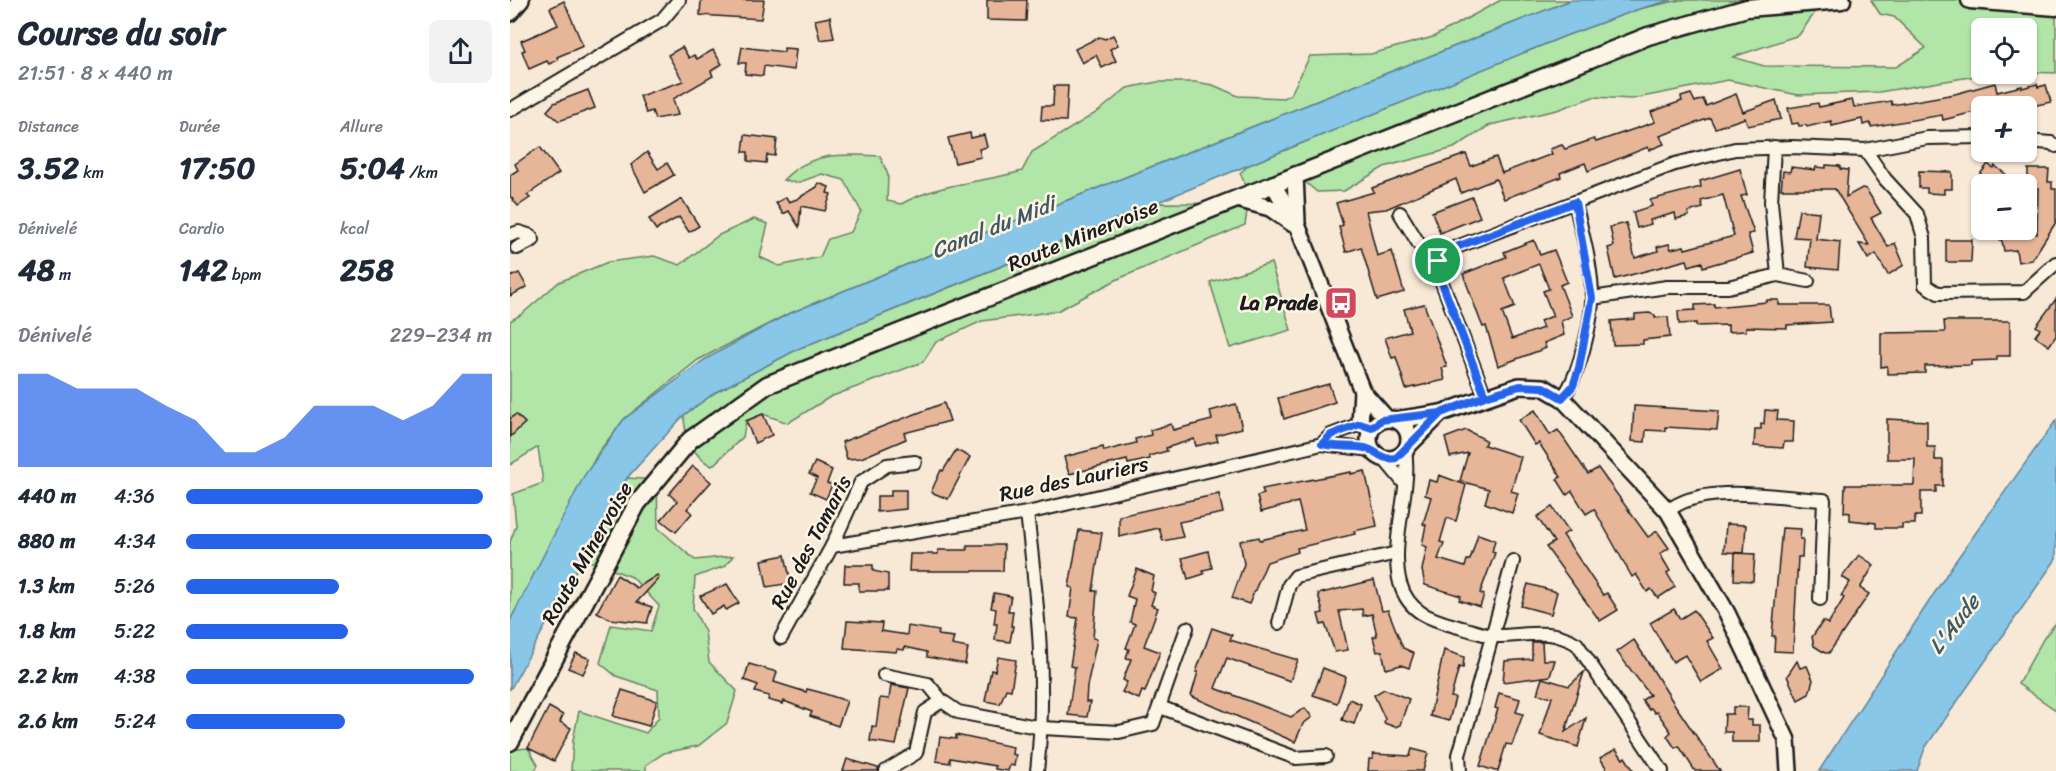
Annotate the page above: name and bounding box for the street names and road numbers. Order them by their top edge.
street label: Route Minervoise [1002,187,1165,283]
street label: Rue des Lauriers [996,445,1152,513]
street label: Rue des Tamaris [760,468,863,616]
street label: Route Minervoise [530,474,644,632]

